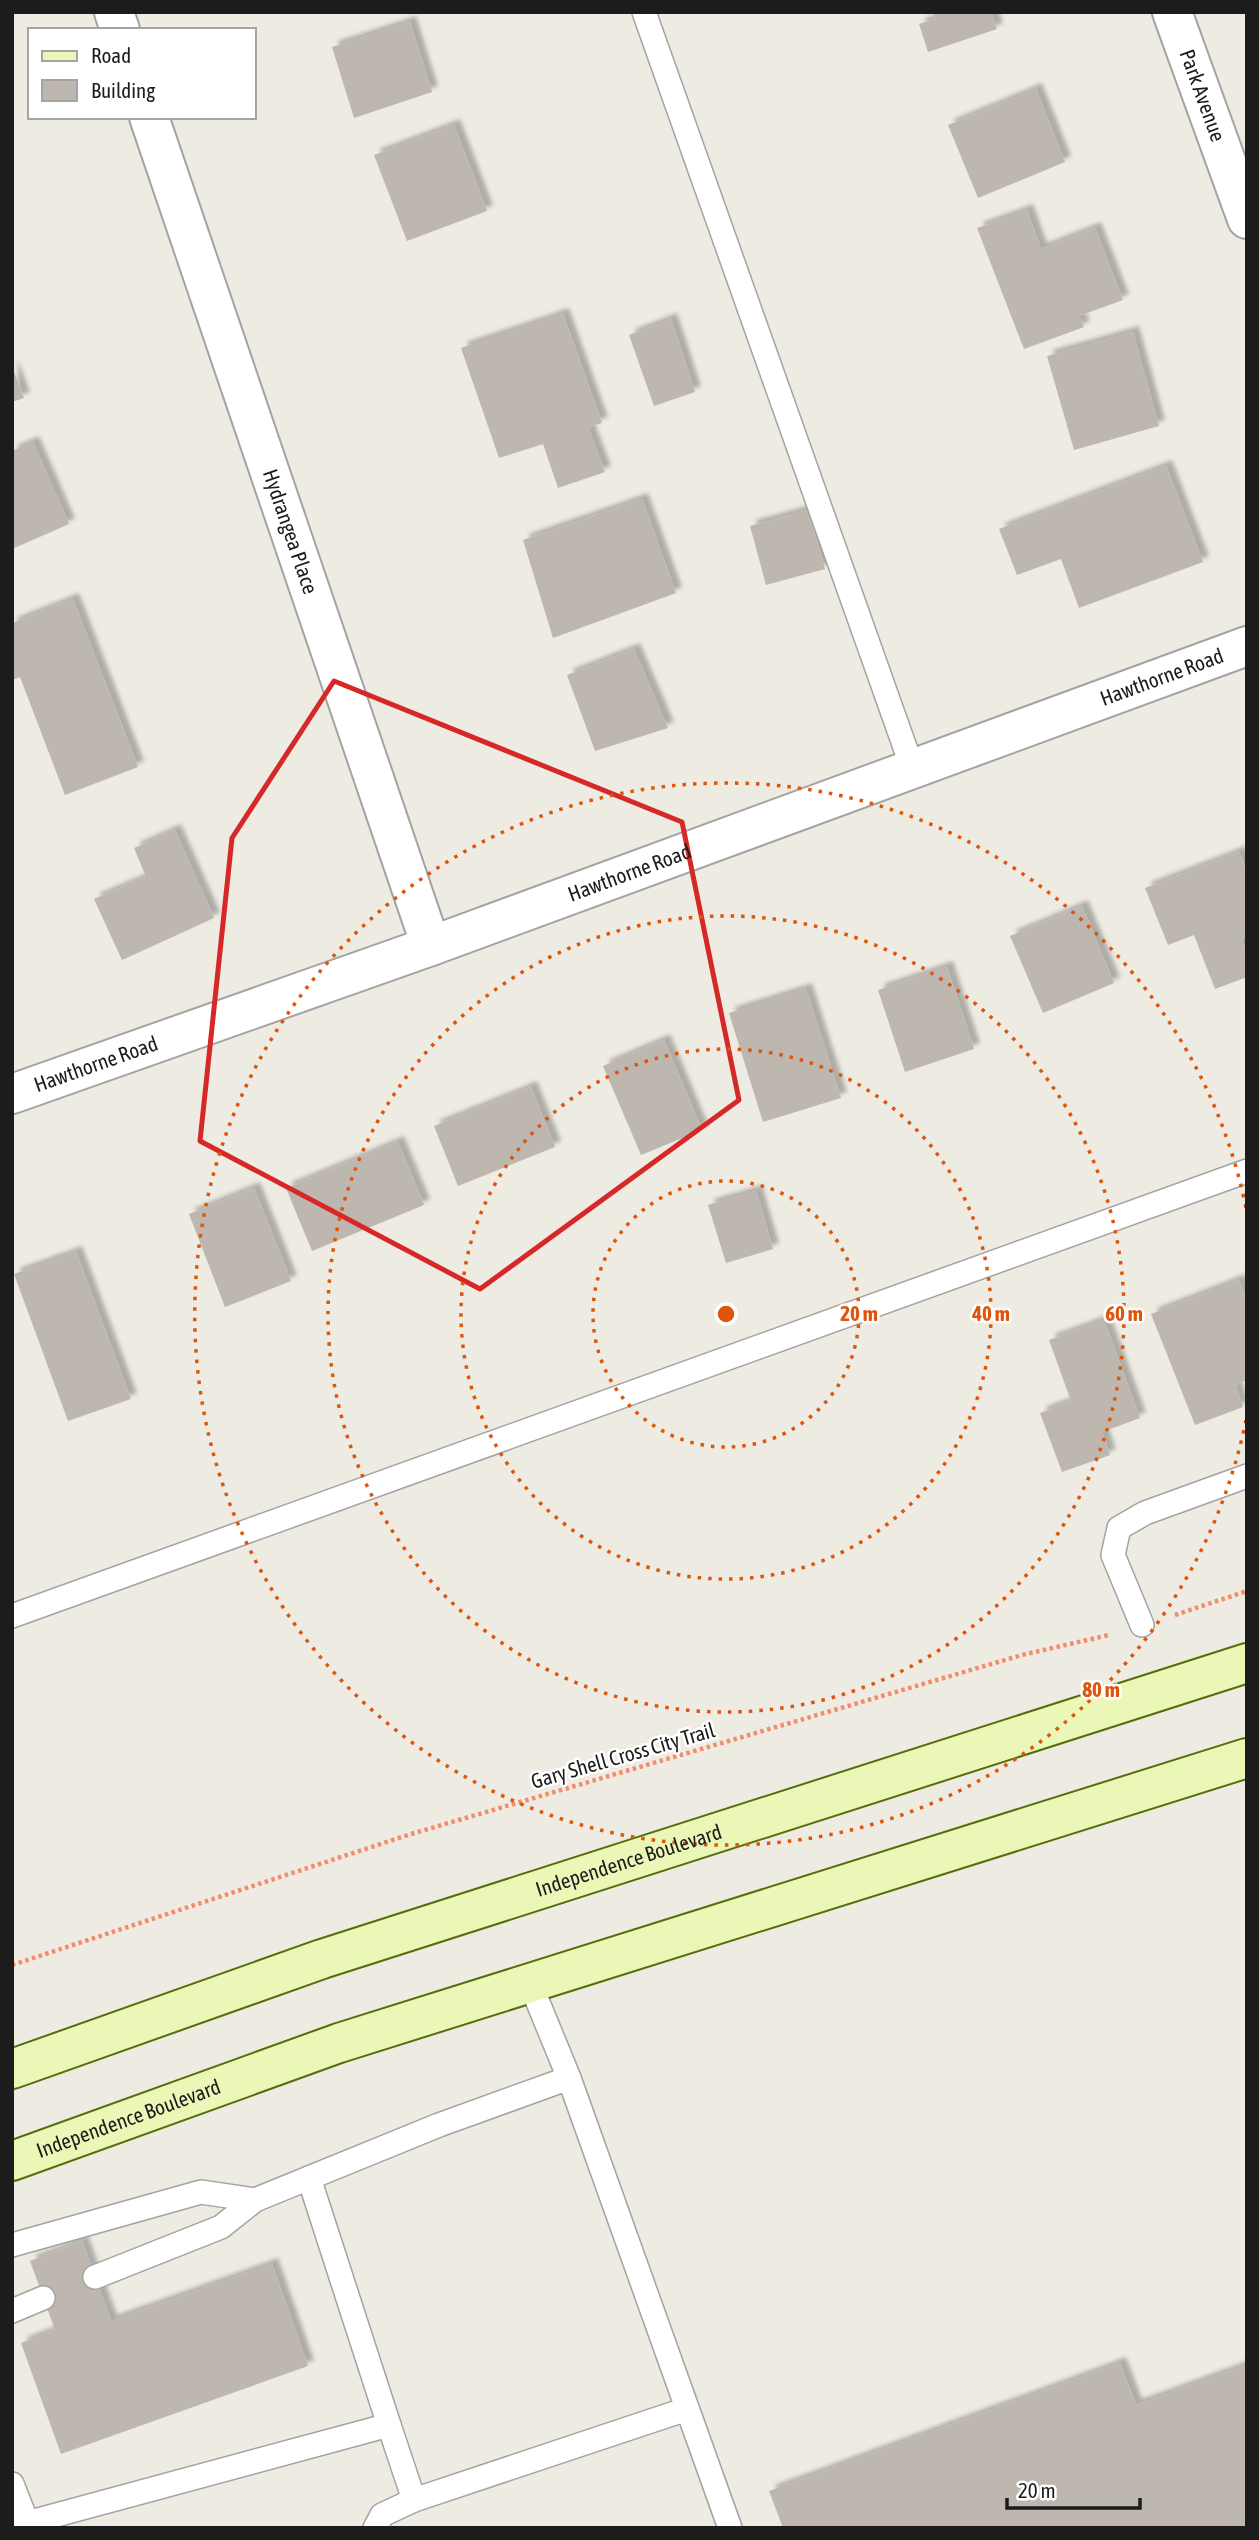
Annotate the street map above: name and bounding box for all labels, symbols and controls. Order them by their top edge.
legend [28,28,256,119]
text: Road [91,43,131,67]
street label: Park Avenue [1176,46,1231,145]
text: Building [91,78,155,102]
street label: Hydrangea Place [259,466,323,597]
street label: Hawthorne Road [1097,643,1226,710]
street label: Hawthorne Road [564,838,694,906]
street label: Hawthorne Road [30,1031,161,1096]
text: 20 m [840,1301,878,1325]
text: 40 m [971,1301,1010,1325]
text: 60 m [1105,1301,1143,1325]
centre of rings [714,1302,738,1326]
text: 80 m [1082,1677,1120,1701]
street label: Gary Shell Cross City Trail [528,1717,718,1793]
street label: Independence Boulevard [533,1819,724,1901]
street label: Independence Boulevard [33,2074,224,2162]
scale bar [1007,2466,1140,2510]
text: 20 m [1018,2478,1056,2502]

